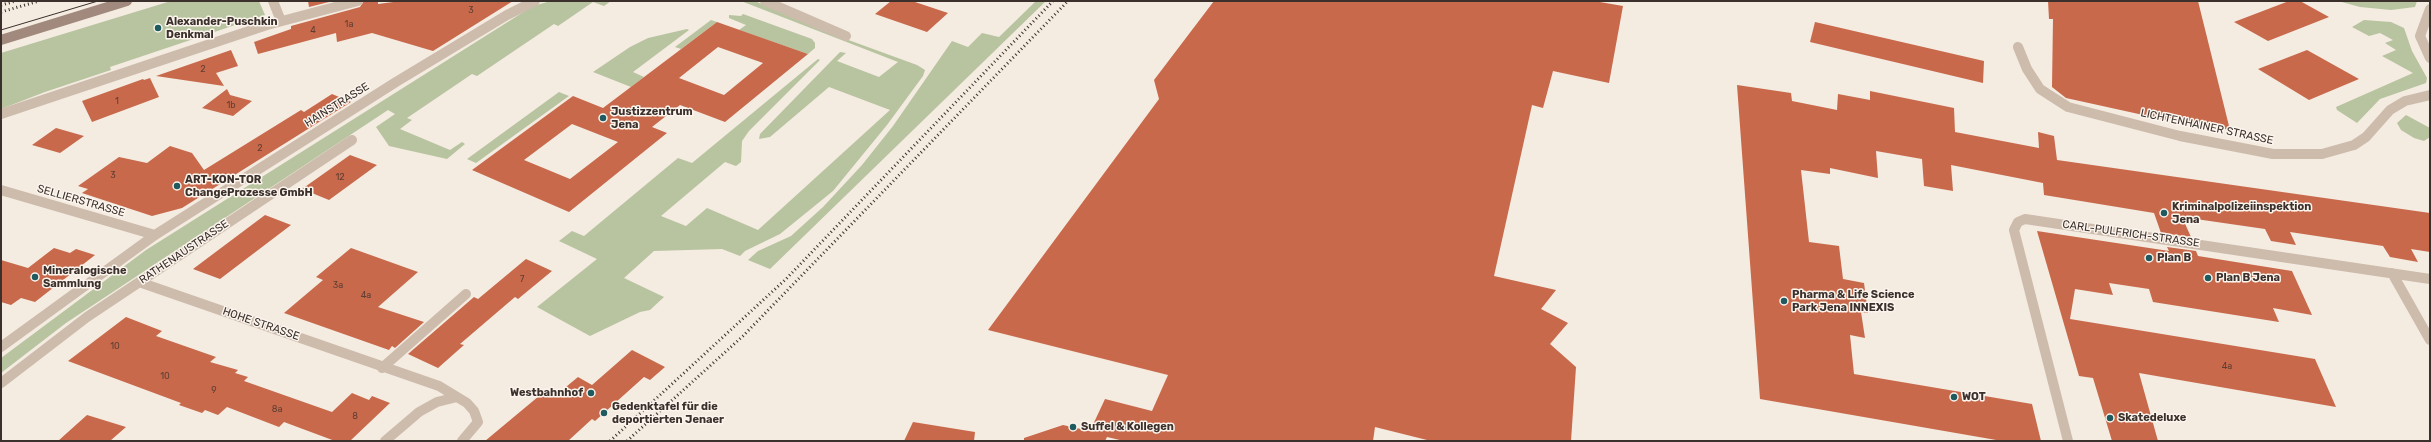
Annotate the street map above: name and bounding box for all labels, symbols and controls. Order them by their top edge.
house number: 3 [468,5,474,15]
place label: Alexander-Puschkin Denkmal [166,15,278,41]
house number: 1a [345,19,353,29]
marker: Alexander-Puschkin Denkmal [153,23,163,33]
house number: 4 [310,25,316,35]
house number: 2 [200,64,206,74]
street label: HAINSTRASSE [302,80,372,130]
house number: 1 [115,96,119,106]
house number: 1b [226,100,236,110]
place label: Justizzentrum Jena [611,105,693,131]
street label: LICHTENHAINER STRASSE [2139,106,2275,148]
marker: Justizzentrum Jena [598,113,608,123]
house number: 2 [257,143,263,153]
house number: 3 [110,170,116,180]
house number: 12 [335,172,345,182]
place label: ART-KON-TOR ChangeProzesse GmbH [185,173,313,199]
marker: ART-KON-TOR ChangeProzesse GmbH [172,181,182,191]
street label: SELLIERSTRASSE [36,182,126,220]
place label: Kriminalpolizeiinspektion Jena [2172,200,2311,226]
marker: Kriminalpolizeiinspektion Jena [2159,208,2169,218]
street label: RATHENAUSTRASSE [137,217,231,287]
street label: CARL-PULFRICH-STRASSE [2062,218,2200,250]
place label: Plan B [2157,251,2191,265]
marker: Plan B [2144,253,2154,263]
place label: Mineralogische Sammlung [43,264,126,290]
place label: Plan B Jena [2216,271,2280,285]
marker: Mineralogische Sammlung [30,272,40,282]
marker: Plan B Jena [2203,273,2213,283]
house number: 7 [520,274,524,284]
house number: 3a [333,280,343,290]
place label: Pharma & Life Science Park Jena INNEXIS [1792,288,1914,314]
house number: 4a [361,290,371,300]
marker: Pharma & Life Science Park Jena INNEXIS [1779,296,1789,306]
street label: HOHE STRASSE [221,305,301,343]
house number: 10 [110,341,120,351]
house number: 4a [2222,361,2232,371]
house number: 10 [160,371,170,381]
house number: 9 [211,385,217,395]
place label: Westbahnhof [510,386,583,400]
marker: Westbahnhof [586,388,596,398]
place label: WOT [1962,390,1986,404]
marker: WOT [1949,392,1959,402]
place label: Gedenktafel für die deportierten Jenaer [612,400,724,426]
house number: 8a [272,404,282,414]
marker: Gedenktafel für die deportierten Jenaer [599,408,609,418]
house number: 8 [352,411,358,421]
place label: Skatedeluxe [2118,411,2186,425]
marker: Skatedeluxe [2105,413,2115,423]
place label: Suffel & Kollegen [1081,420,1174,434]
marker: Suffel & Kollegen [1068,422,1078,432]

